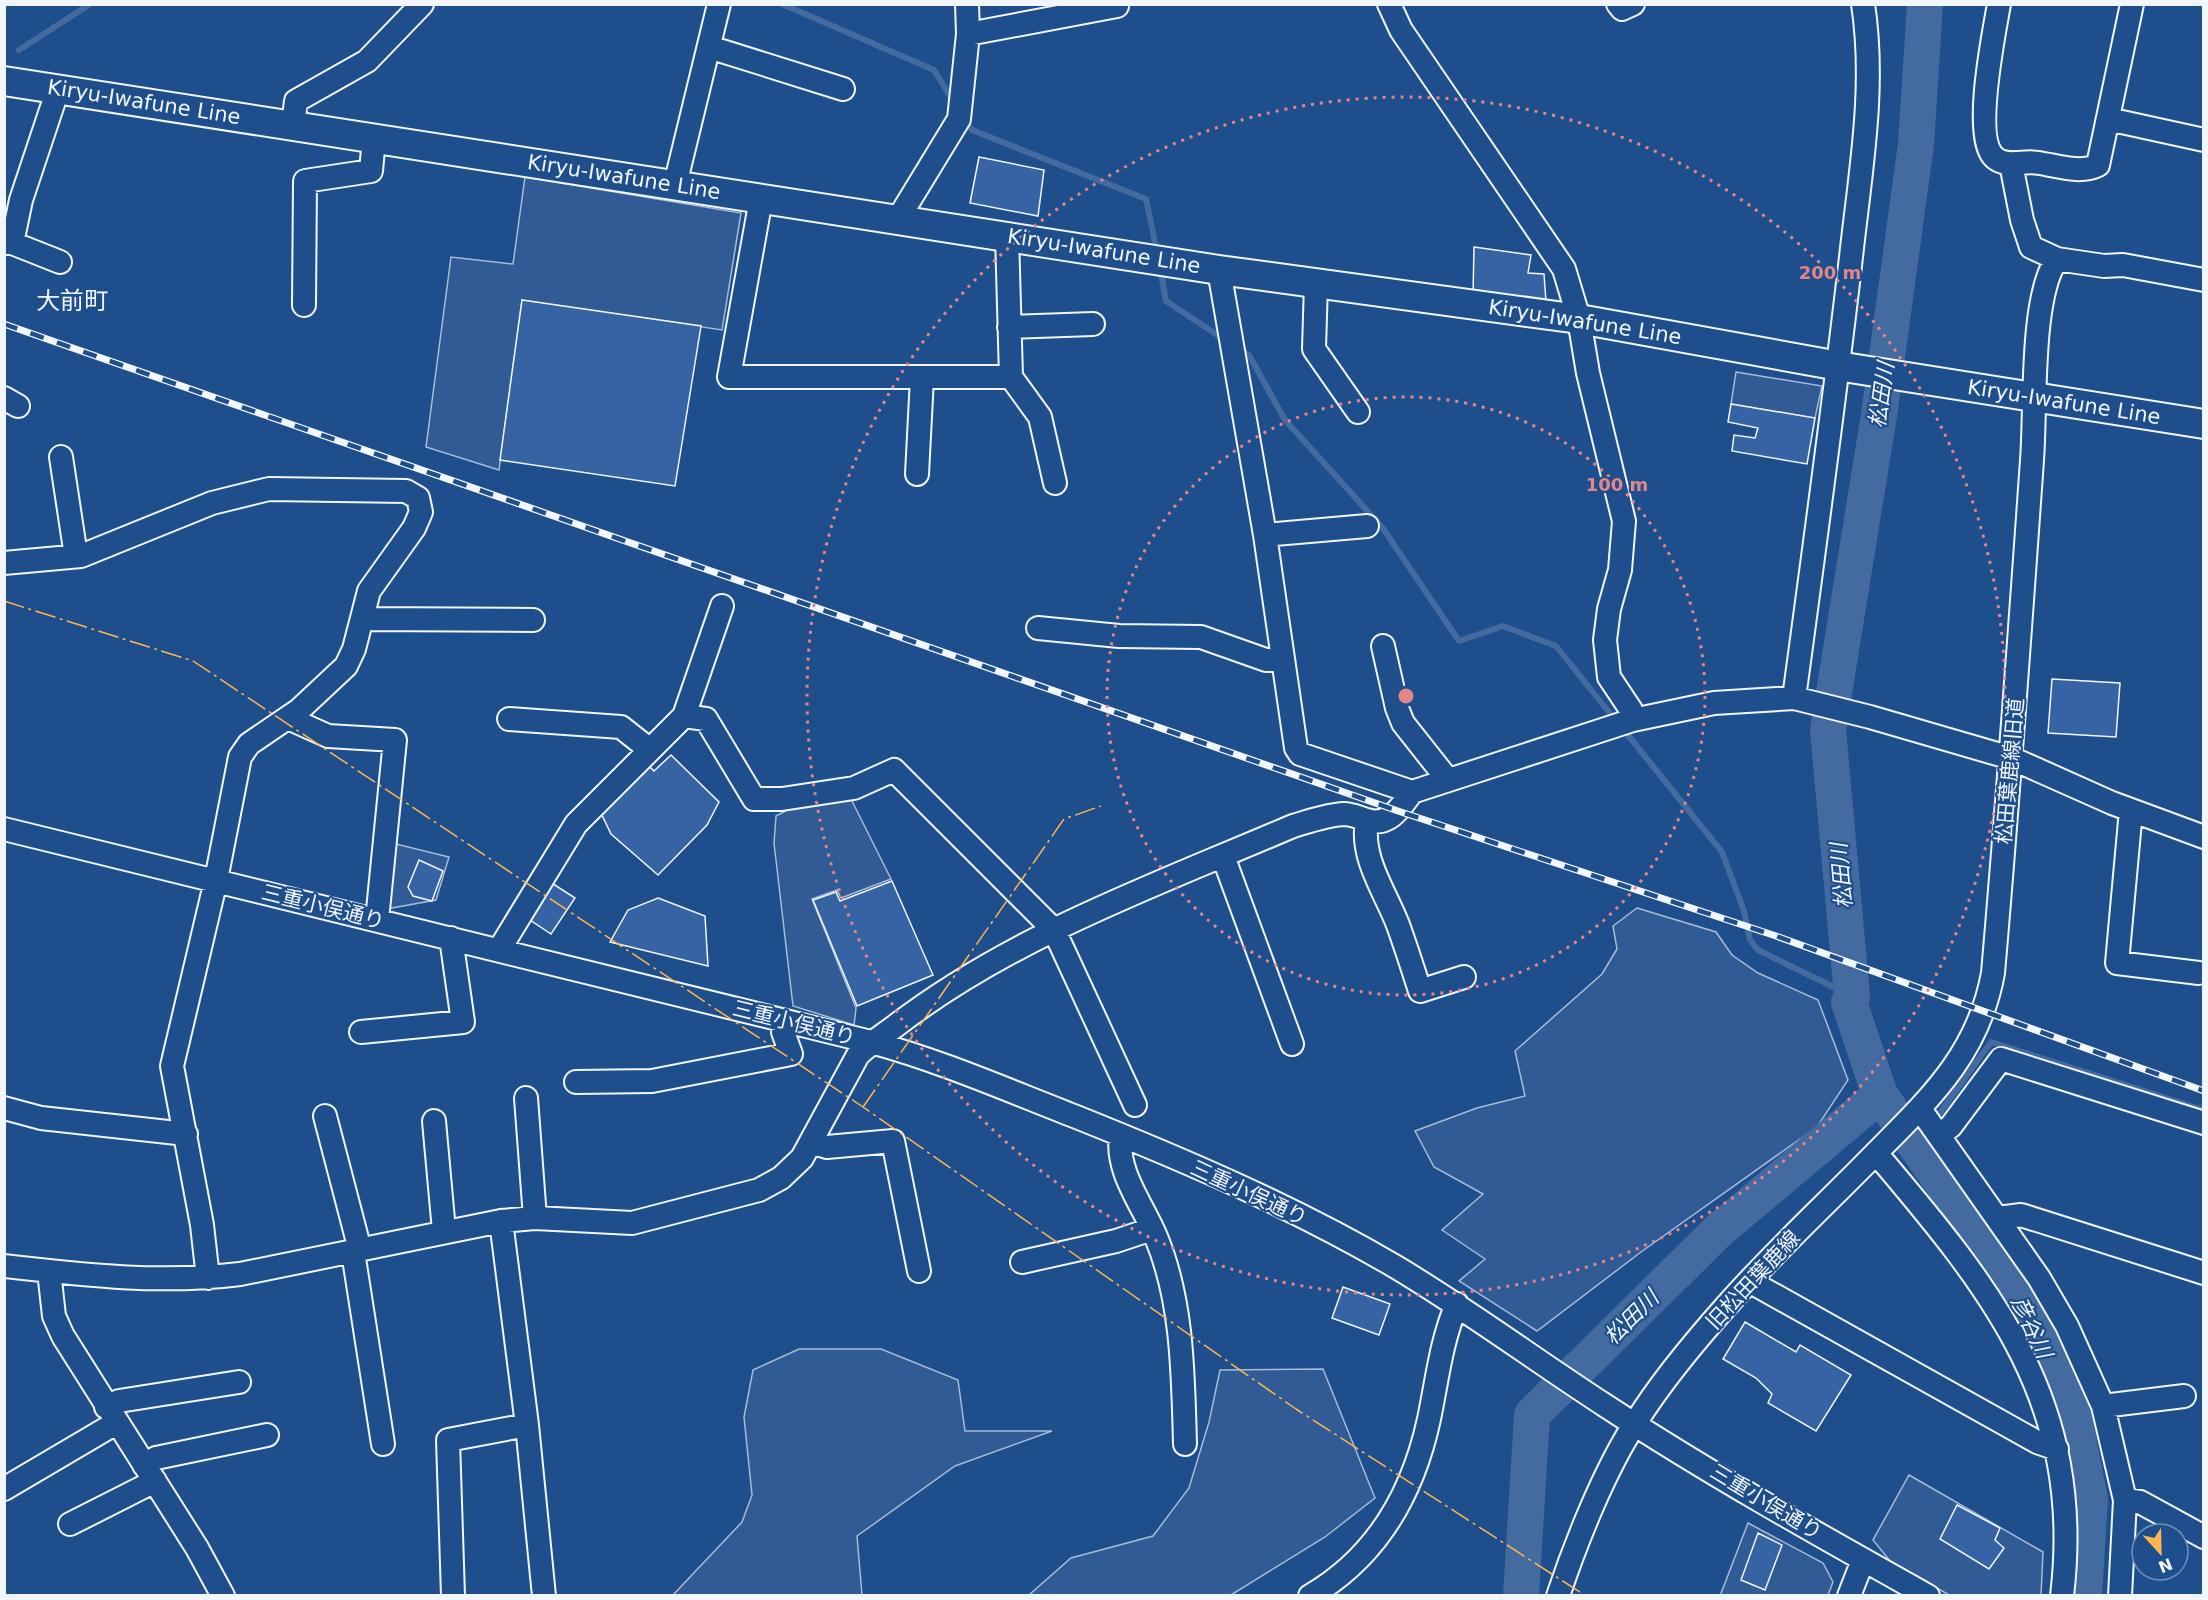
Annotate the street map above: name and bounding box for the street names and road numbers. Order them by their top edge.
street label: Kiryu-Iwafune Line [46,75,242,129]
street label: Kiryu-Iwafune Line [526,150,722,204]
street label: Kiryu-Iwafune Line [1006,224,1202,278]
street label: Kiryu-Iwafune Line [1487,295,1683,349]
street label: Kiryu-Iwafune Line [1966,375,2162,429]
street label: 松田葉鹿線旧道 [1992,697,2028,845]
street label: 三重小俣通り [259,880,387,934]
street label: 三重小俣通り [730,996,858,1050]
street label: 三重小俣通り [1187,1155,1311,1231]
street label: 旧松田葉鹿線 [1701,1226,1805,1334]
street label: 三重小俣通り [1706,1459,1826,1545]

